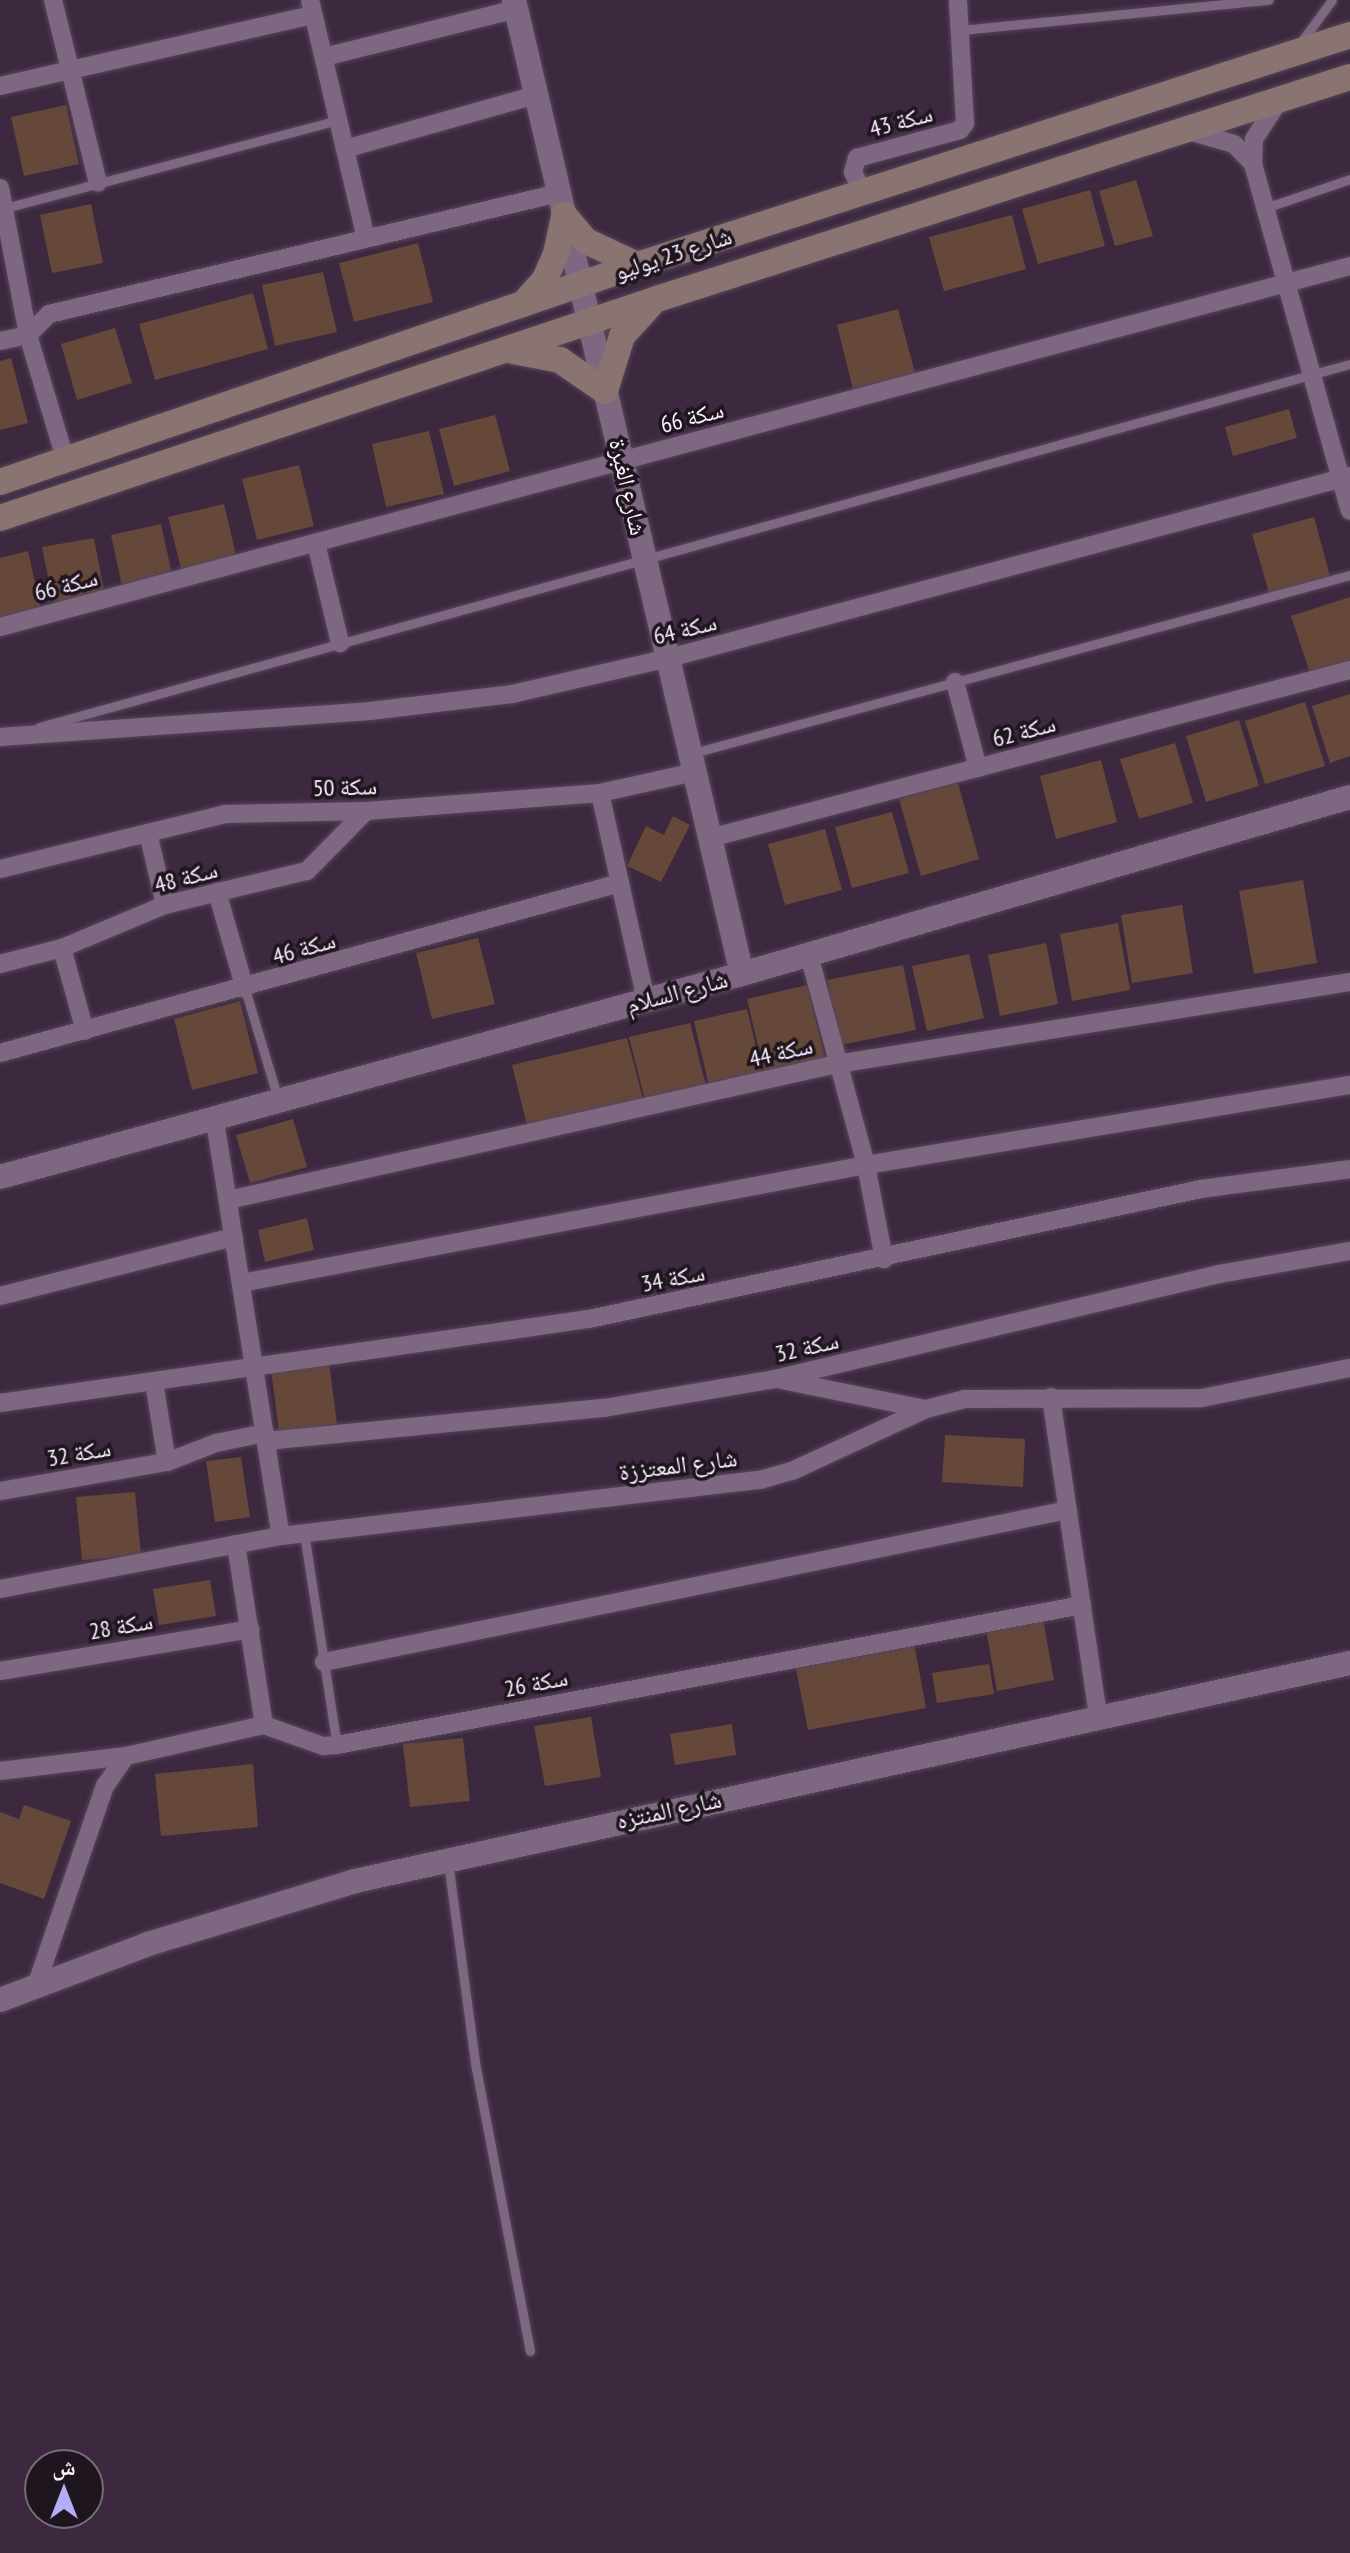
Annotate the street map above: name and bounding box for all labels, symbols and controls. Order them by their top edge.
street label: سكة 43 [866,99,936,143]
street label: شارع 23 يوليو [611,221,735,287]
street label: سكة 66 [657,395,727,439]
street label: شارع الغبرة [603,436,653,538]
street label: سكة 66 [31,563,101,607]
street label: سكة 64 [650,607,720,651]
street label: سكة 62 [989,709,1059,753]
street label: سكة 50 [312,771,378,803]
street label: سكة 48 [151,855,221,899]
street label: سكة 46 [269,925,339,971]
street label: شارع السلام [623,965,731,1019]
street label: سكة 44 [746,1031,816,1073]
street label: سكة 34 [639,1258,707,1298]
street label: سكة 32 [772,1326,842,1368]
street label: سكة 32 [45,1433,113,1473]
street label: شارع المعتززة [617,1443,739,1487]
street label: سكة 28 [87,1606,155,1646]
street label: سكة 26 [502,1663,570,1703]
street label: شارع المنتزه [614,1785,724,1835]
north arrow [24,2449,104,2529]
text: ش [52,2453,76,2481]

